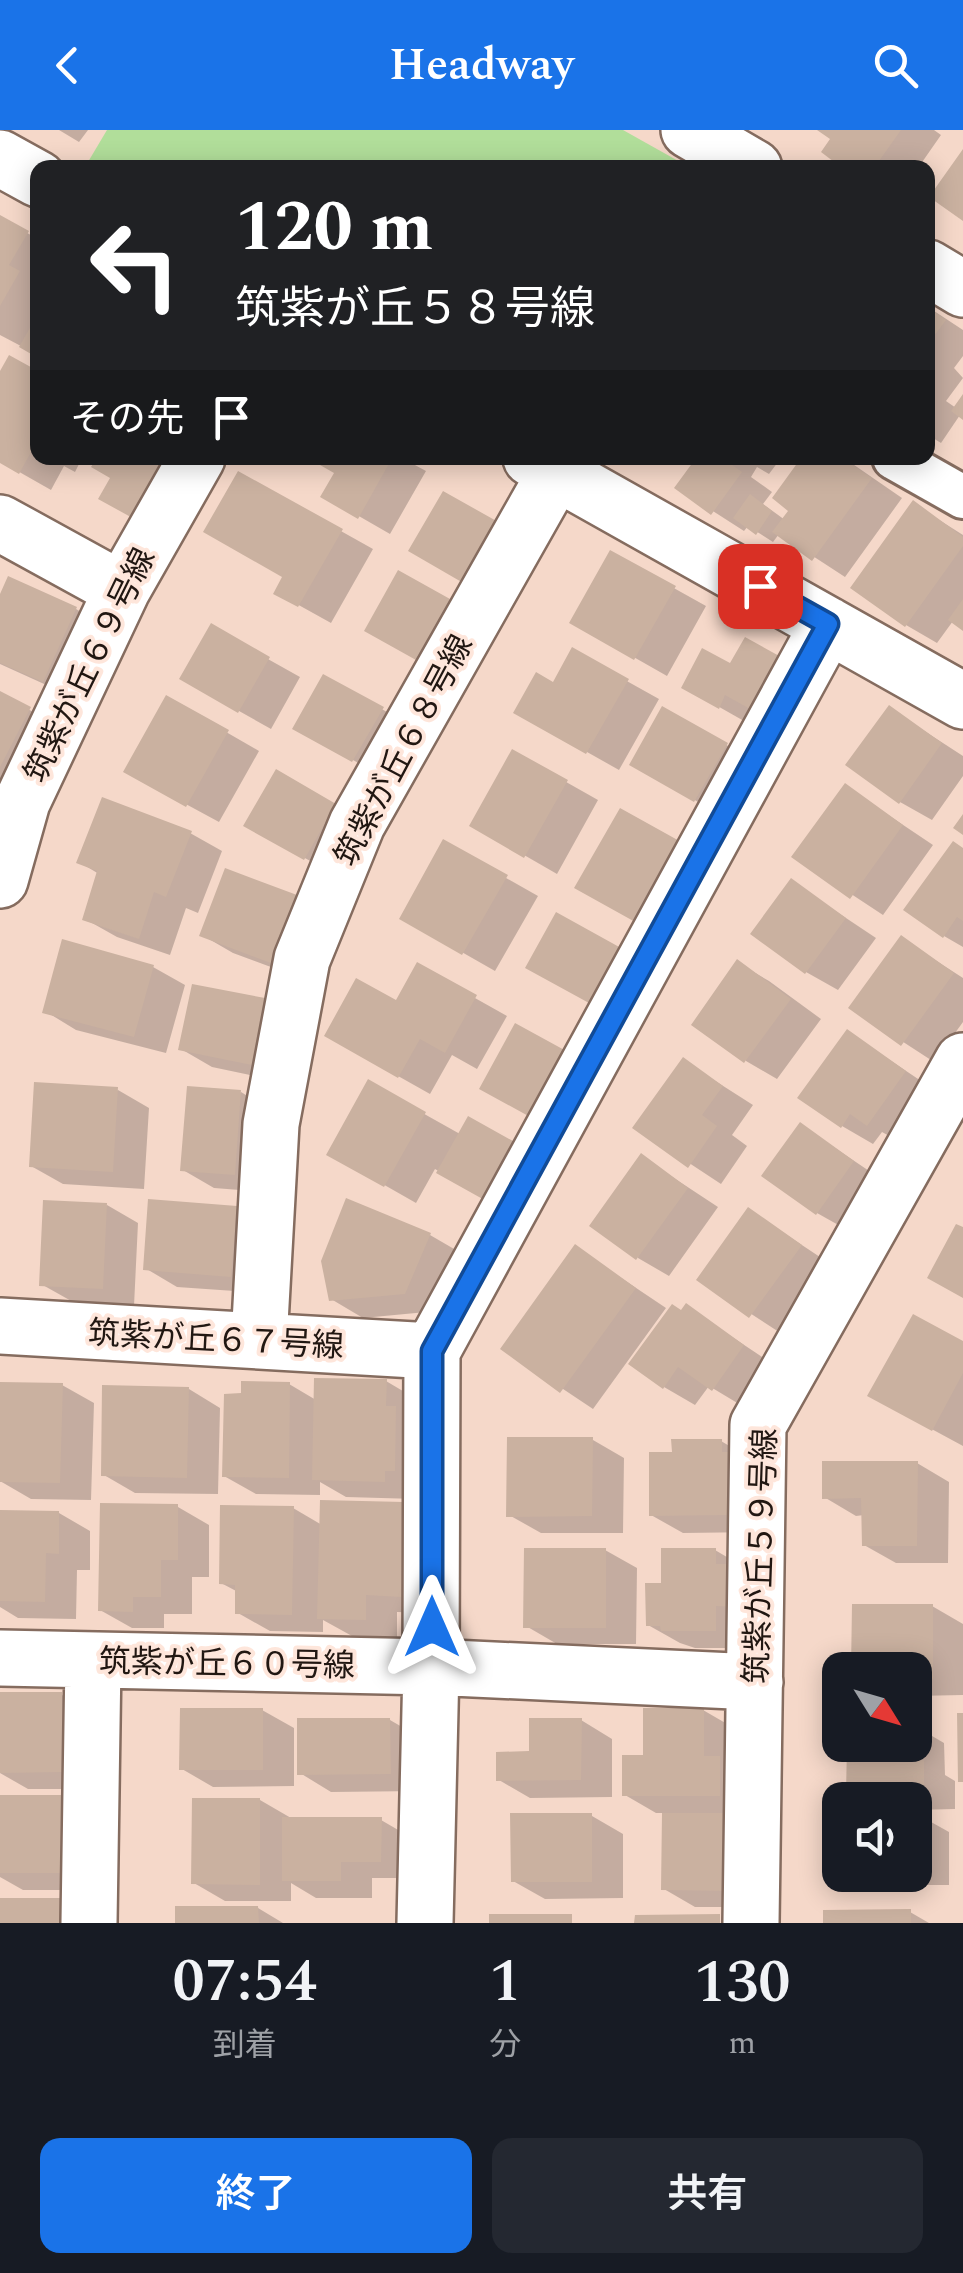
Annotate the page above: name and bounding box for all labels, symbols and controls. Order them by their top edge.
text: Headway [389,31,574,100]
icon: back [40,38,95,93]
icon: search [868,38,923,93]
text: 120 m [235,175,433,281]
icon: left [70,200,200,330]
text: 筑紫が丘５８号線 [235,275,595,344]
icon: arrive [204,390,259,445]
text: その先 [70,391,184,449]
street label: 筑紫が丘６９号線 [12,540,168,791]
pin [718,544,803,629]
icon: arrive [733,559,788,614]
street label: 筑紫が丘６８号線 [323,626,486,875]
street label: 筑紫が丘６７号線 [87,1309,345,1372]
street label: 筑紫が丘５９号線 [733,1427,790,1685]
position arrow [380,1575,484,1679]
street label: 筑紫が丘６０号線 [99,1638,355,1691]
north arrow [822,1652,932,1762]
map controls [822,1652,932,1892]
button: sound [822,1782,932,1892]
text: 07:54 [173,1936,317,2028]
text: 1 [489,1936,521,2028]
text: 130 [694,1937,790,2029]
text: m [728,2019,756,2068]
text: 到着 [213,2021,277,2070]
text: 分 [489,2021,521,2070]
button: 終了 [40,2138,472,2253]
button: 共有 [492,2138,923,2253]

